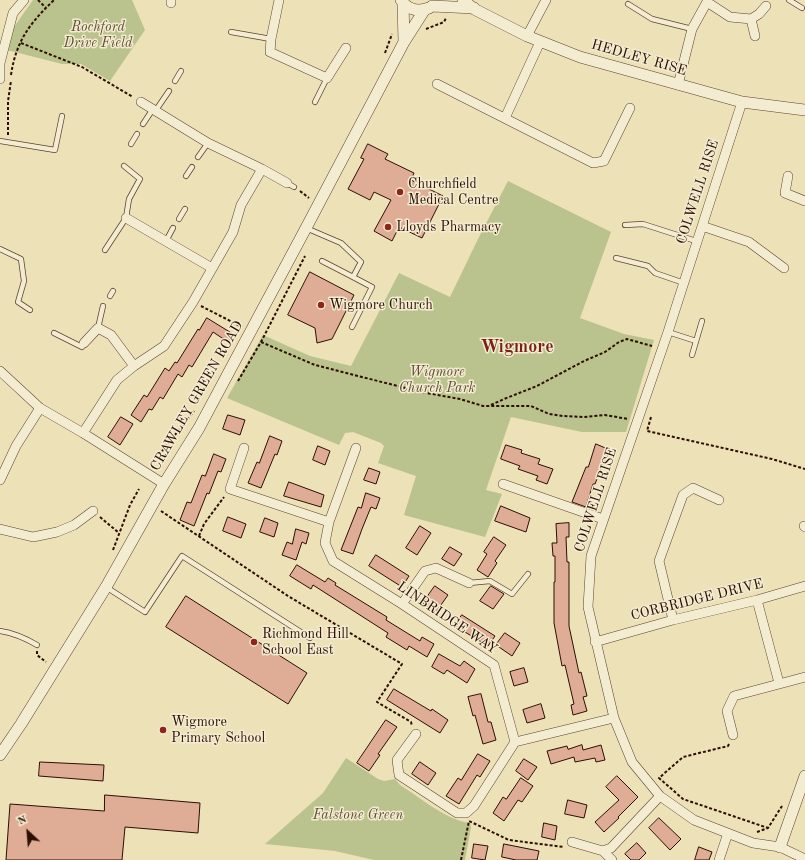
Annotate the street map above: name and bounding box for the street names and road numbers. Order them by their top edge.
street label: HEDLEY RISE [589,36,689,80]
street label: COLWELL RISE [673,138,723,246]
street label: CRAWLEY GREEN ROAD [147,318,247,474]
street label: COLWELL RISE [571,446,621,554]
street label: CORBRIDGE DRIVE [629,575,765,625]
street label: LINBRIDGE WAY [394,578,500,658]

